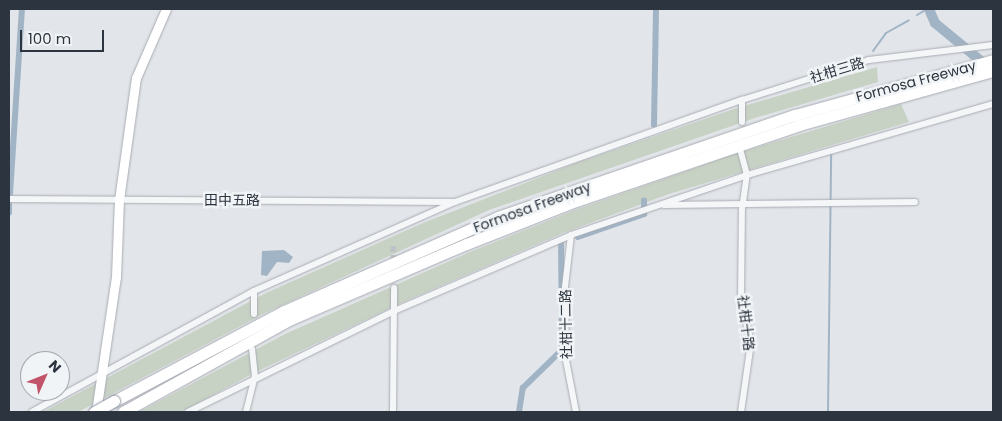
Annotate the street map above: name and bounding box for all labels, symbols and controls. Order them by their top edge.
scale bar [22,20,106,52]
text: 100 m [28,28,71,49]
street label: 社柑三路 [808,54,866,86]
street label: Formosa Freeway [854,57,978,105]
street label: Formosa Freeway [471,178,593,236]
street label: 田中五路 [204,192,260,208]
street label: 社柑十二路 [557,289,575,359]
street label: 社柑十路 [734,294,758,352]
north arrow [20,351,70,401]
text: N [44,356,66,377]

